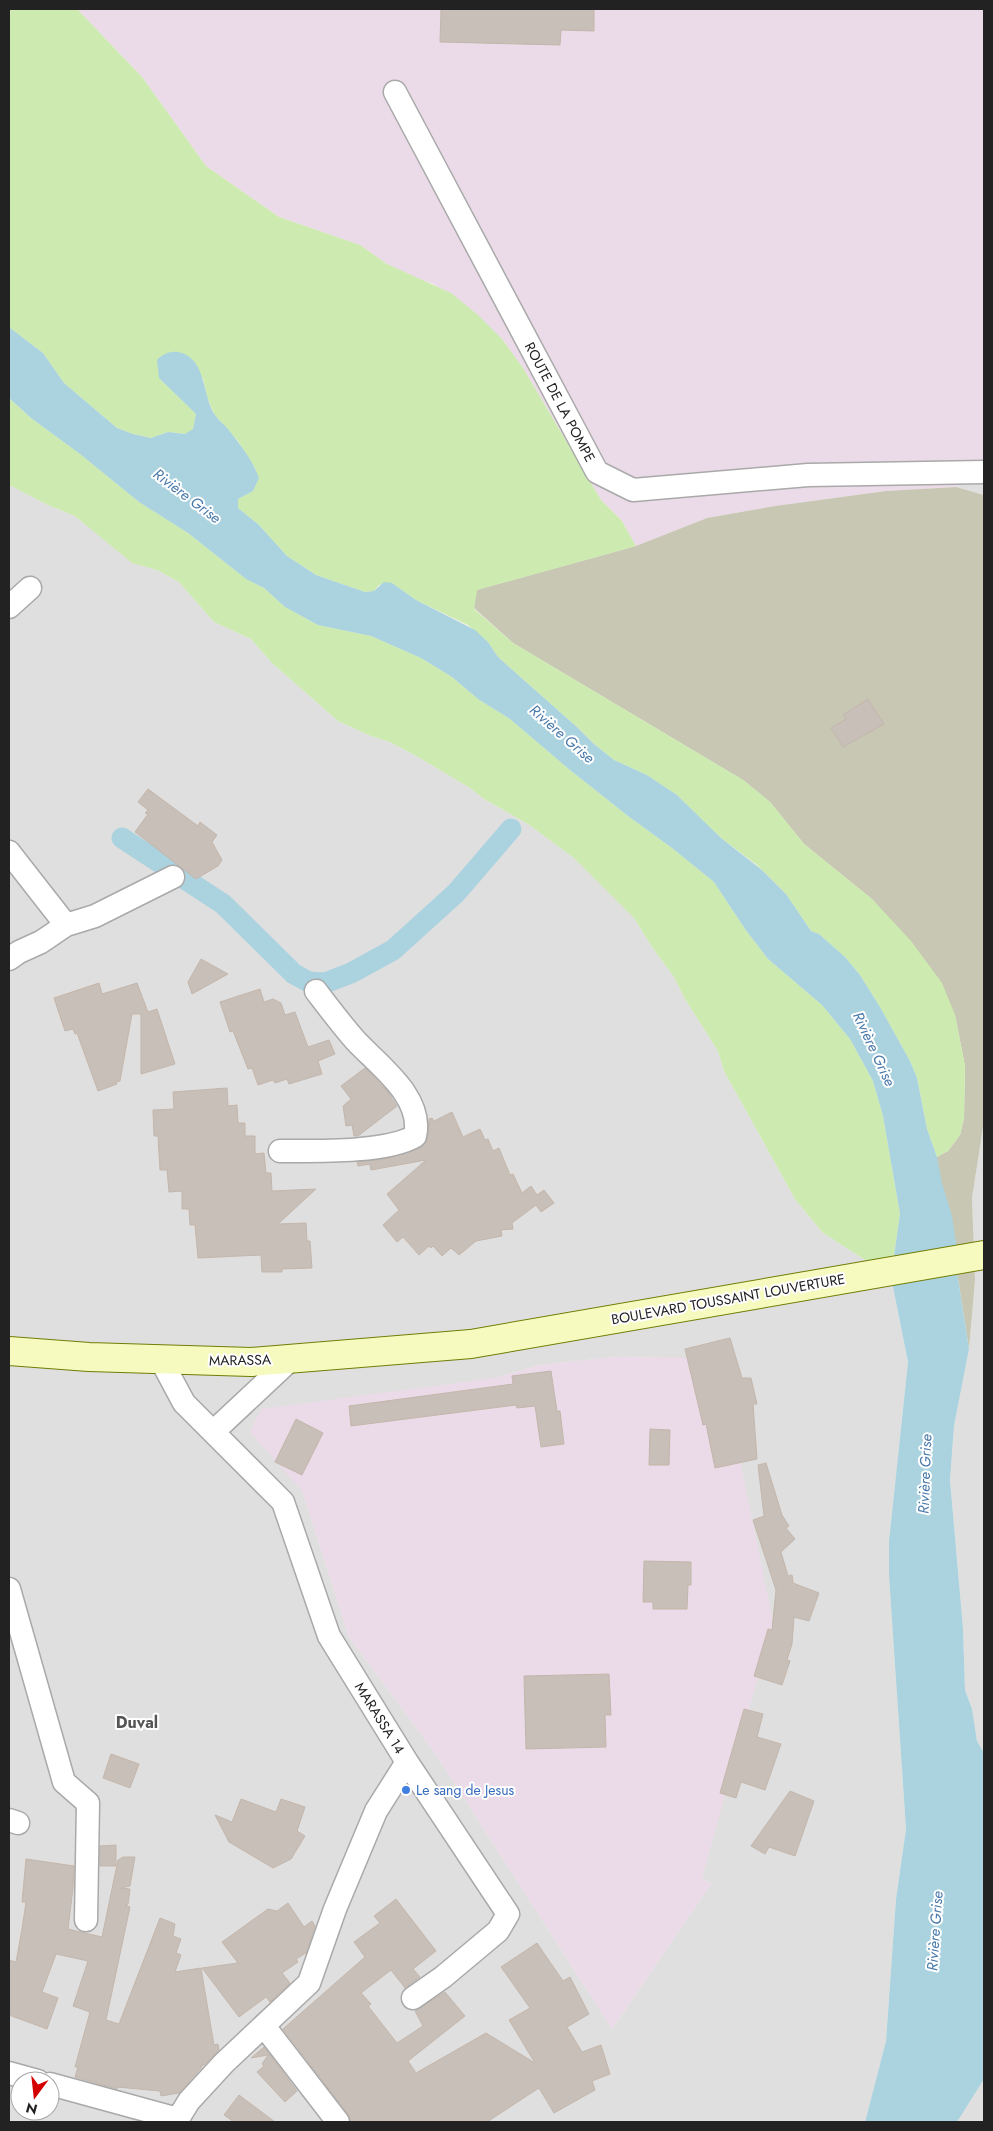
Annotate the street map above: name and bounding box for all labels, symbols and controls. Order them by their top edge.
street label: ROUTE DE LA POMPE [520,339,600,465]
water label: Rivière Grise [149,463,226,529]
water label: Rivière Grise [525,700,600,769]
water label: Rivière Grise [847,1008,901,1090]
street label: BOULEVARD TOUSSAINT LOUVERTURE [610,1269,846,1329]
street label: MARASSA [209,1349,272,1371]
water label: Rivière Grise [913,1433,937,1514]
street label: MARASSA 14 [350,1678,410,1758]
district label: Duval [116,1711,158,1734]
place label: Le sang de Jesus [416,1780,515,1800]
marker: Le sang de Jesus [400,1784,412,1796]
water label: Rivière Grise [921,1890,949,1972]
north arrow [10,2071,60,2121]
text: N [24,2097,40,2120]

